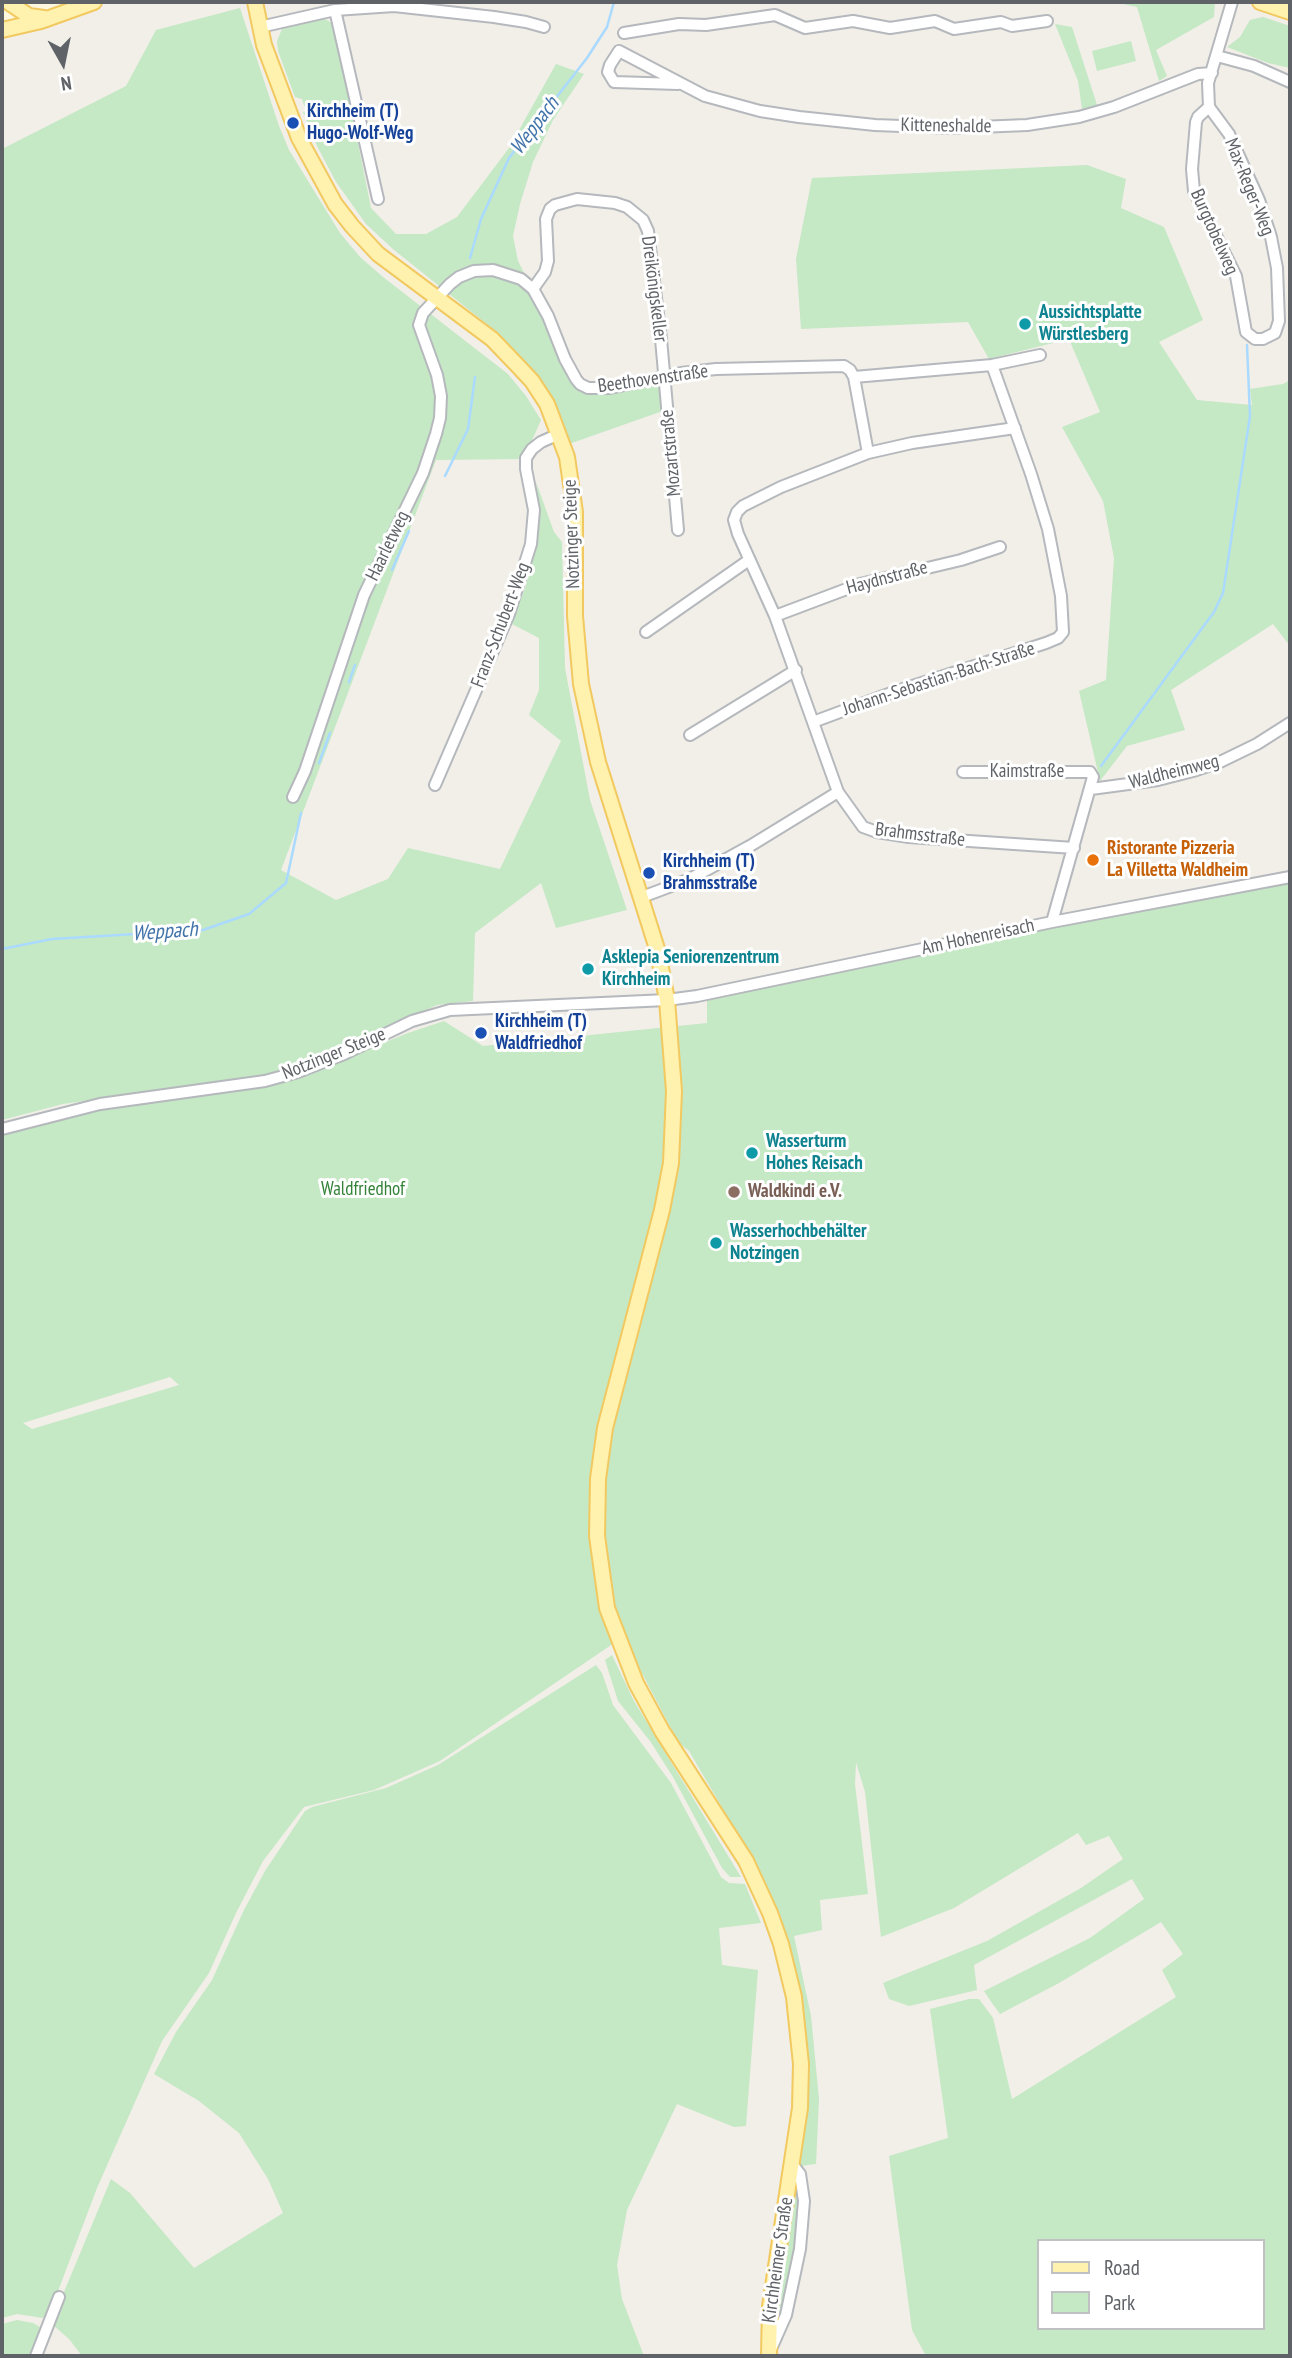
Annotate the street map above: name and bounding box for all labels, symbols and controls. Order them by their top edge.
north arrow [28,28,98,98]
text: N [59,71,73,96]
water label: Weppach [505,92,565,160]
place label: Kirchheim (T) Hugo-Wolf-Weg [307,101,413,145]
street label: Kitteneshalde [900,114,992,138]
marker: Kirchheim (T) Hugo-Wolf-Weg [285,115,301,131]
street label: Max-Reger-Weg [1219,135,1279,239]
street label: Burgtobelweg [1185,186,1243,278]
street label: Dreikönigskeller [636,235,672,343]
place label: Aussichtsplatte Würstlesberg [1039,302,1142,346]
marker: Aussichtsplatte Würstlesberg [1017,316,1033,332]
street label: Beethovenstraße [596,360,710,398]
street label: Mozartstraße [656,409,686,497]
street label: Notzinger Steige [559,479,585,589]
street label: Haarletweg [361,507,415,585]
street label: Haydnstraße [844,556,930,600]
street label: Franz-Schubert-Weg [467,559,535,691]
street label: Johann-Sebastian-Bach-Straße [840,637,1038,721]
street label: Waldheimweg [1127,750,1221,794]
street label: Kaimstraße [990,761,1064,783]
street label: Brahmsstraße [874,818,966,852]
place label: Ristorante Pizzeria La Villetta Waldheim [1107,838,1248,882]
place label: Kirchheim (T) Brahmsstraße [663,851,757,895]
marker: Ristorante Pizzeria La Villetta Waldheim [1085,852,1101,868]
marker: Kirchheim (T) Brahmsstraße [641,865,657,881]
street label: Am Hohenreisach [920,914,1036,960]
water label: Weppach [131,917,199,947]
place label: Asklepia Seniorenzentrum Kirchheim [602,947,779,991]
marker: Asklepia Seniorenzentrum Kirchheim [580,961,596,977]
place label: Kirchheim (T) Waldfriedhof [495,1011,587,1055]
street label: Notzinger Steige [279,1023,389,1085]
marker: Kirchheim (T) Waldfriedhof [473,1025,489,1041]
place label: Wasserturm Hohes Reisach [766,1131,863,1175]
marker: Wasserturm Hohes Reisach [744,1145,760,1161]
park label: Waldfriedhof [321,1179,405,1201]
place label: Waldkindi e.V. [748,1181,842,1203]
marker: Waldkindi e.V. [726,1184,742,1200]
place label: Wasserhochbehälter Notzingen [730,1221,867,1265]
marker: Wasserhochbehälter Notzingen [708,1235,724,1251]
street label: Kirchheimer Straße [758,2196,798,2324]
legend [1036,2239,1264,2330]
text: Road [1104,2254,1140,2281]
text: Park [1104,2289,1135,2316]

